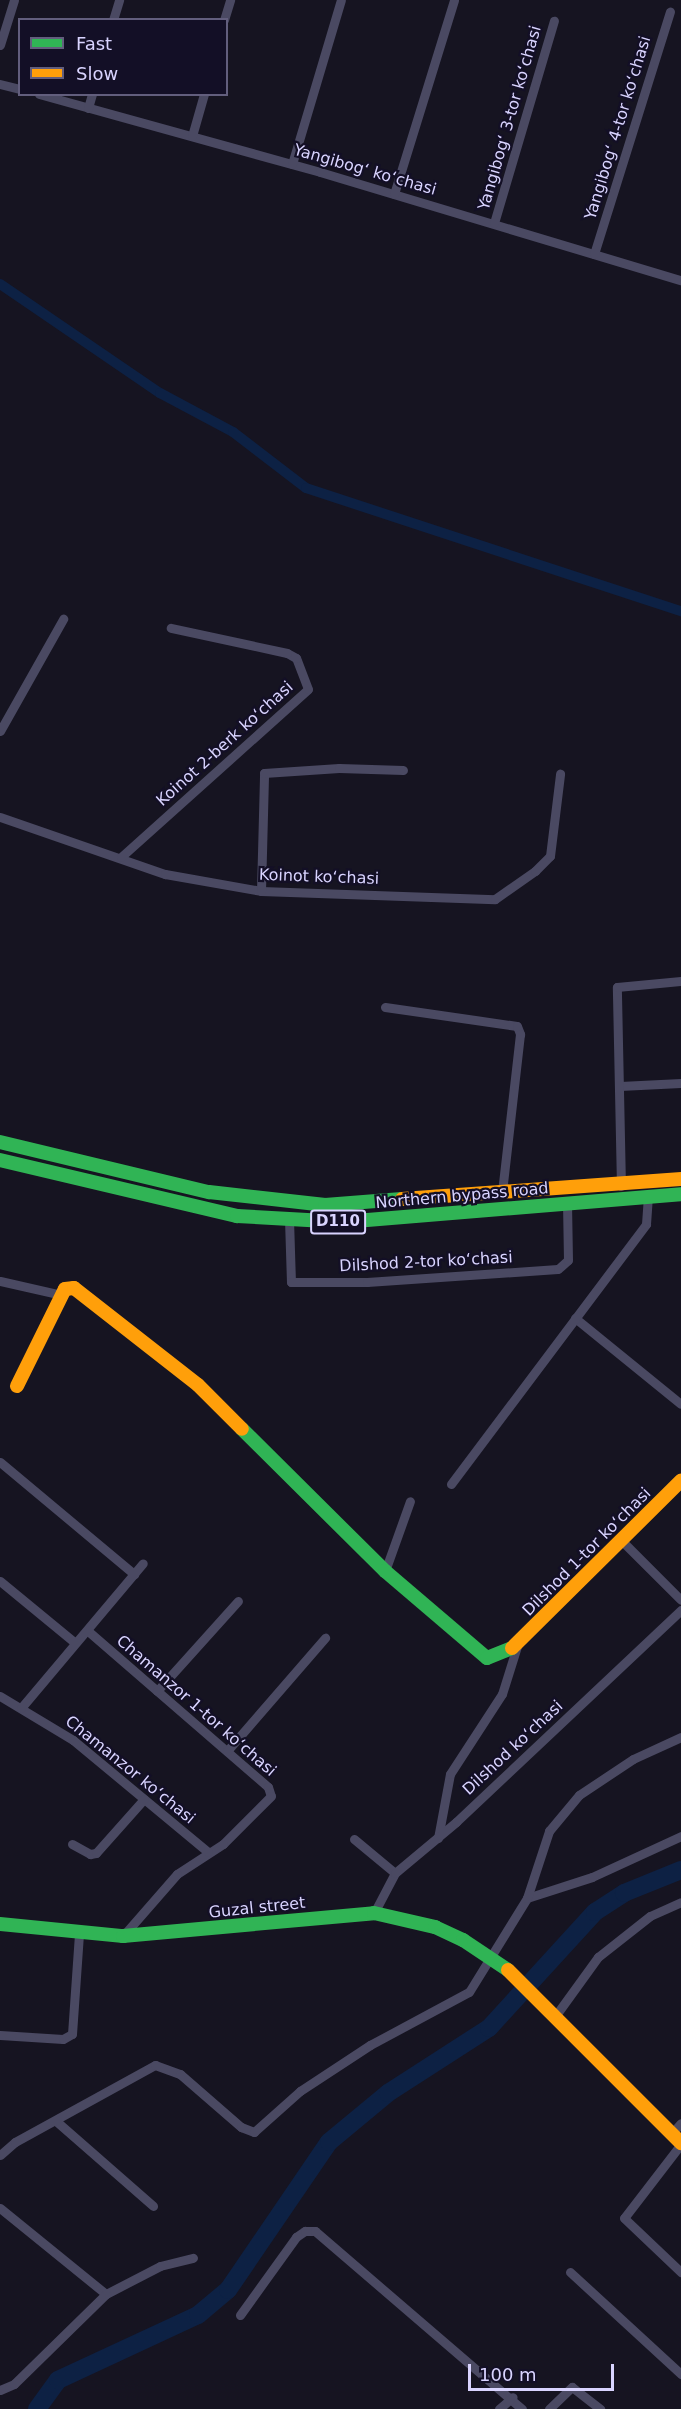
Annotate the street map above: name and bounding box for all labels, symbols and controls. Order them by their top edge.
legend [18,18,228,96]
street label: Yangibogʻ 3-tor koʻchasi [474,23,546,213]
text: Fast [76,33,112,54]
street label: Yangibogʻ 4-tor koʻchasi [581,34,655,222]
text: Slow [76,63,118,84]
street label: Yangibogʻ koʻchasi [291,140,439,200]
street label: Koinot 2-berk koʻchasi [153,678,297,810]
street label: Koinot koʻchasi [259,865,379,889]
street label: Northern bypass road [375,1179,549,1213]
road number: D110 [310,1210,366,1234]
street label: Dilshod 2-tor koʻchasi [339,1248,513,1276]
street label: Dilshod 1-tor koʻchasi [519,1484,655,1620]
street label: Chamanzor 1-tor koʻchasi [112,1631,280,1781]
street label: Dilshod koʻchasi [459,1697,567,1799]
street label: Chamanzor koʻchasi [61,1712,199,1828]
street label: Guzal street [208,1893,306,1923]
scale bar [471,2352,616,2390]
text: 100 m [479,2364,537,2385]

